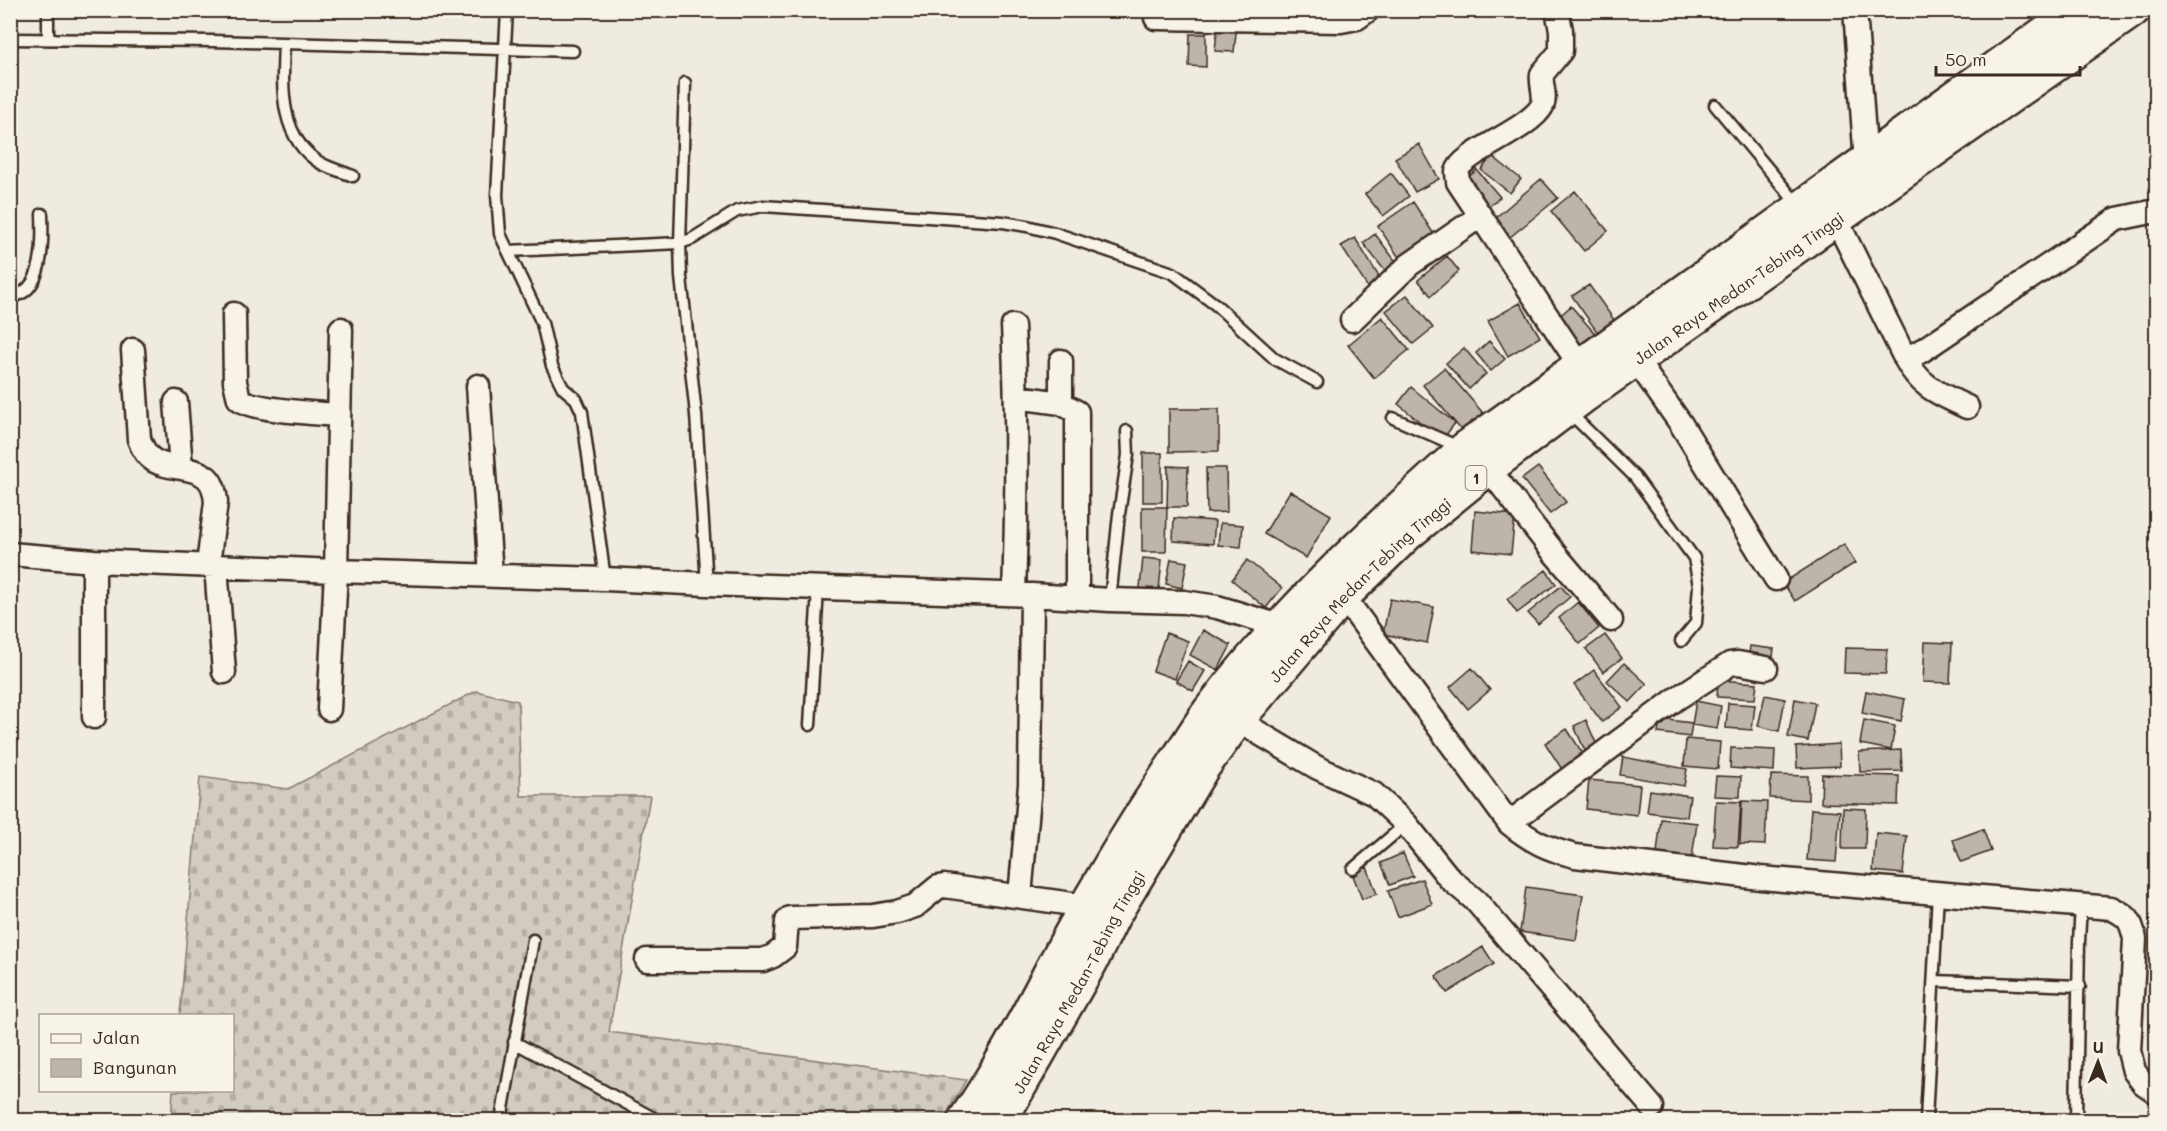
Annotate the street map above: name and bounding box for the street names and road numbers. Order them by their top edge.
street label: Jalan Raya Medan-Tebing Tinggi [1629,206,1848,368]
road number: 1 [1466,466,1486,490]
street label: Jalan Raya Medan-Tebing Tinggi [1264,492,1455,686]
street label: Jalan Raya Medan-Tebing Tinggi [1007,866,1149,1097]

